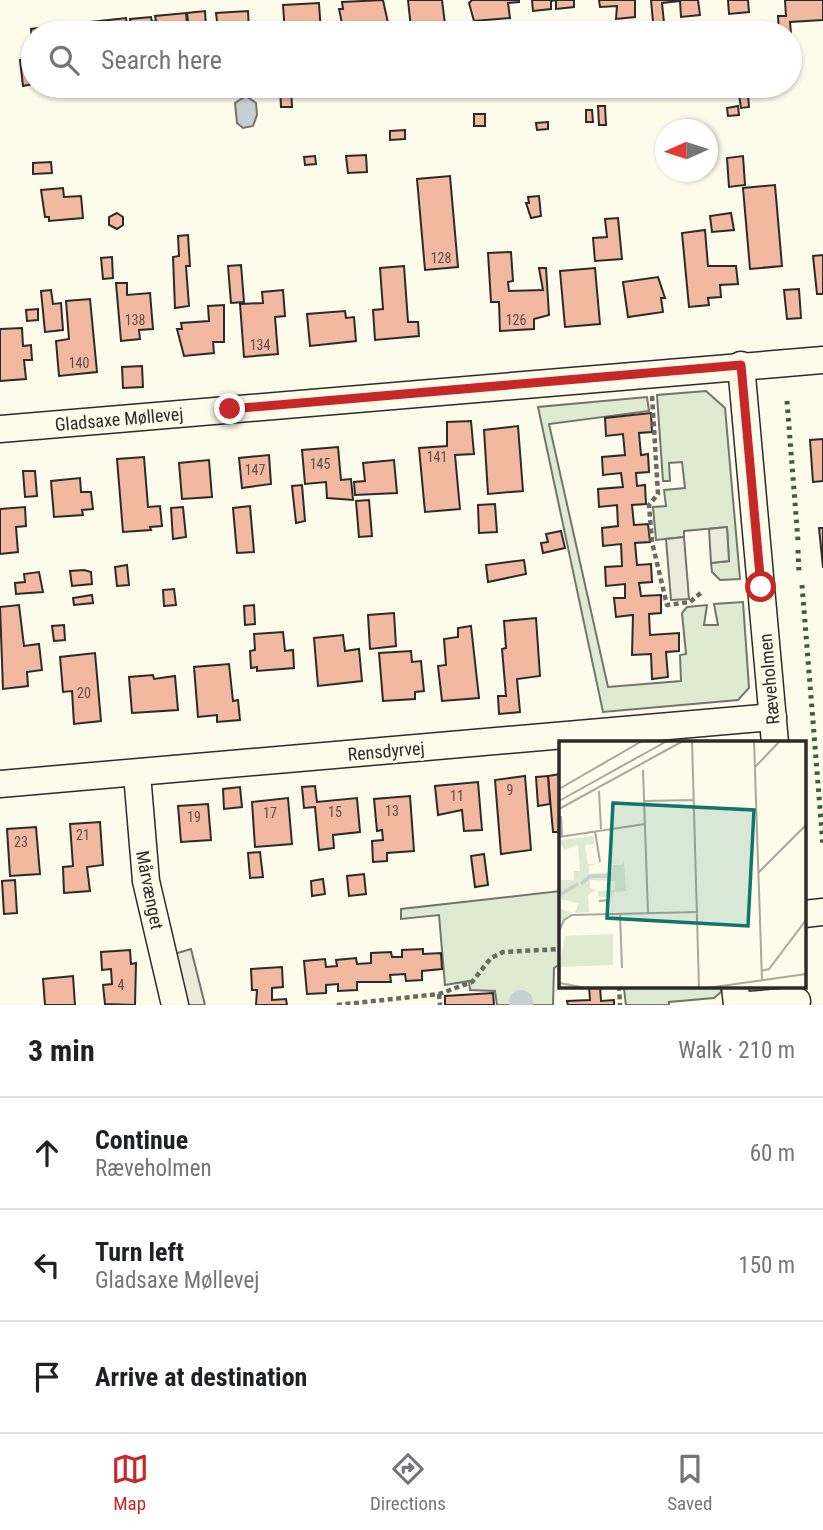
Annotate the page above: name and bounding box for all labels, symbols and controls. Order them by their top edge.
search box [21,21,802,98]
icon: search [45,41,83,79]
text: Search here [101,45,222,75]
north arrow [655,119,718,182]
house number: 128 [431,250,451,266]
house number: 138 [125,312,145,328]
house number: 126 [506,312,526,328]
house number: 134 [250,337,270,353]
house number: 140 [69,355,89,371]
route end [214,393,245,424]
street label: Gladsaxe Møllevej [54,403,184,435]
house number: 141 [427,449,447,465]
house number: 145 [310,456,330,472]
house number: 147 [245,462,265,478]
route start [745,571,776,602]
street label: Ræveholmen [755,633,783,725]
house number: 20 [77,685,91,701]
street label: Rensdyrvej [347,737,425,765]
inset map [559,741,806,988]
house number: 9 [507,782,513,798]
house number: 11 [450,788,464,804]
house number: 13 [385,803,399,819]
house number: 15 [328,804,342,820]
house number: 17 [263,805,277,821]
house number: 19 [187,809,201,825]
house number: 21 [76,827,90,843]
house number: 23 [14,834,28,850]
street label: Mårvænget [132,849,168,931]
house number: 4 [118,977,125,993]
text: 3 min [28,1033,95,1068]
text: Walk · 210 m [678,1037,795,1064]
text: Continue [95,1125,188,1155]
icon: ahead [28,1134,66,1172]
text: 60 m [750,1140,795,1167]
text: Ræveholmen [95,1155,212,1182]
text: Turn left [95,1237,184,1267]
icon: left [28,1246,66,1284]
text: 150 m [738,1252,795,1279]
text: Gladsaxe Møllevej [95,1267,259,1294]
icon: arrive [28,1358,66,1396]
text: Arrive at destination [95,1362,307,1392]
tab: Map [111,1450,149,1515]
tab: Directions [370,1450,446,1515]
tab: Saved [667,1450,712,1515]

